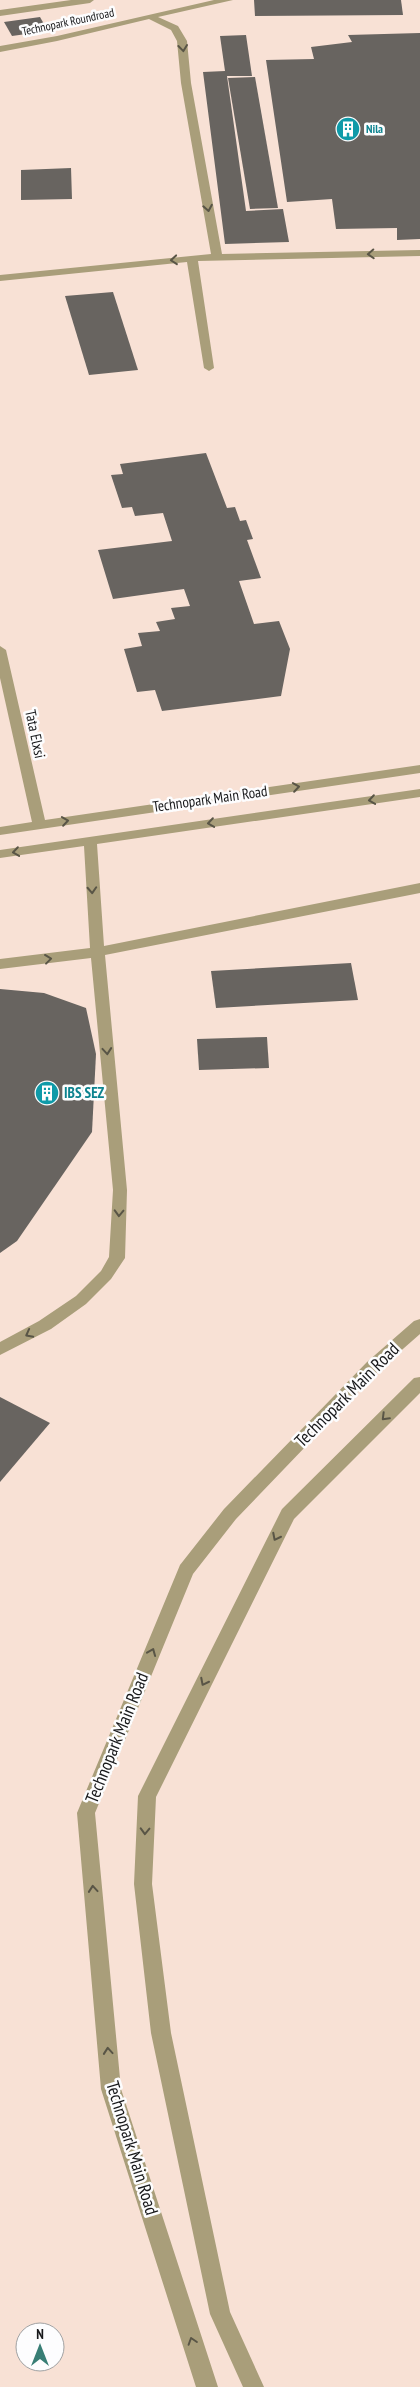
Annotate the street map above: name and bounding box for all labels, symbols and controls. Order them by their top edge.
street label: Technopark Roundroad [20,4,115,39]
one-way arrow [177,45,188,53]
building icon: Nila [335,116,361,142]
place label: Nila [366,121,383,136]
one-way arrow [203,204,213,213]
one-way arrow [367,248,375,259]
one-way arrow [170,254,178,265]
street label: Tata Elxsi [21,708,50,760]
street label: Technopark Main Road [151,781,269,816]
one-way arrow [292,782,300,793]
one-way arrow [367,794,375,805]
one-way arrow [61,816,70,826]
one-way arrow [207,818,215,828]
one-way arrow [11,846,19,857]
one-way arrow [86,886,97,894]
one-way arrow [45,954,53,965]
one-way arrow [101,1048,112,1056]
building icon: IBS SEZ [34,1080,60,1106]
place label: IBS SEZ [64,1083,105,1102]
one-way arrow [113,1210,124,1218]
one-way arrow [25,1327,34,1337]
street label: Technopark Main Road [289,1337,404,1452]
one-way arrow [382,1411,391,1420]
one-way arrow [272,1532,283,1541]
one-way arrow [147,1649,157,1657]
street label: Technopark Main Road [80,1669,153,1806]
one-way arrow [199,1677,210,1686]
one-way arrow [140,1828,150,1835]
one-way arrow [88,1885,99,1893]
one-way arrow [103,2047,114,2055]
street label: Technopark Main Road [101,2078,164,2218]
north arrow [15,2322,65,2372]
text: N [36,2325,44,2343]
one-way arrow [188,2337,198,2345]

